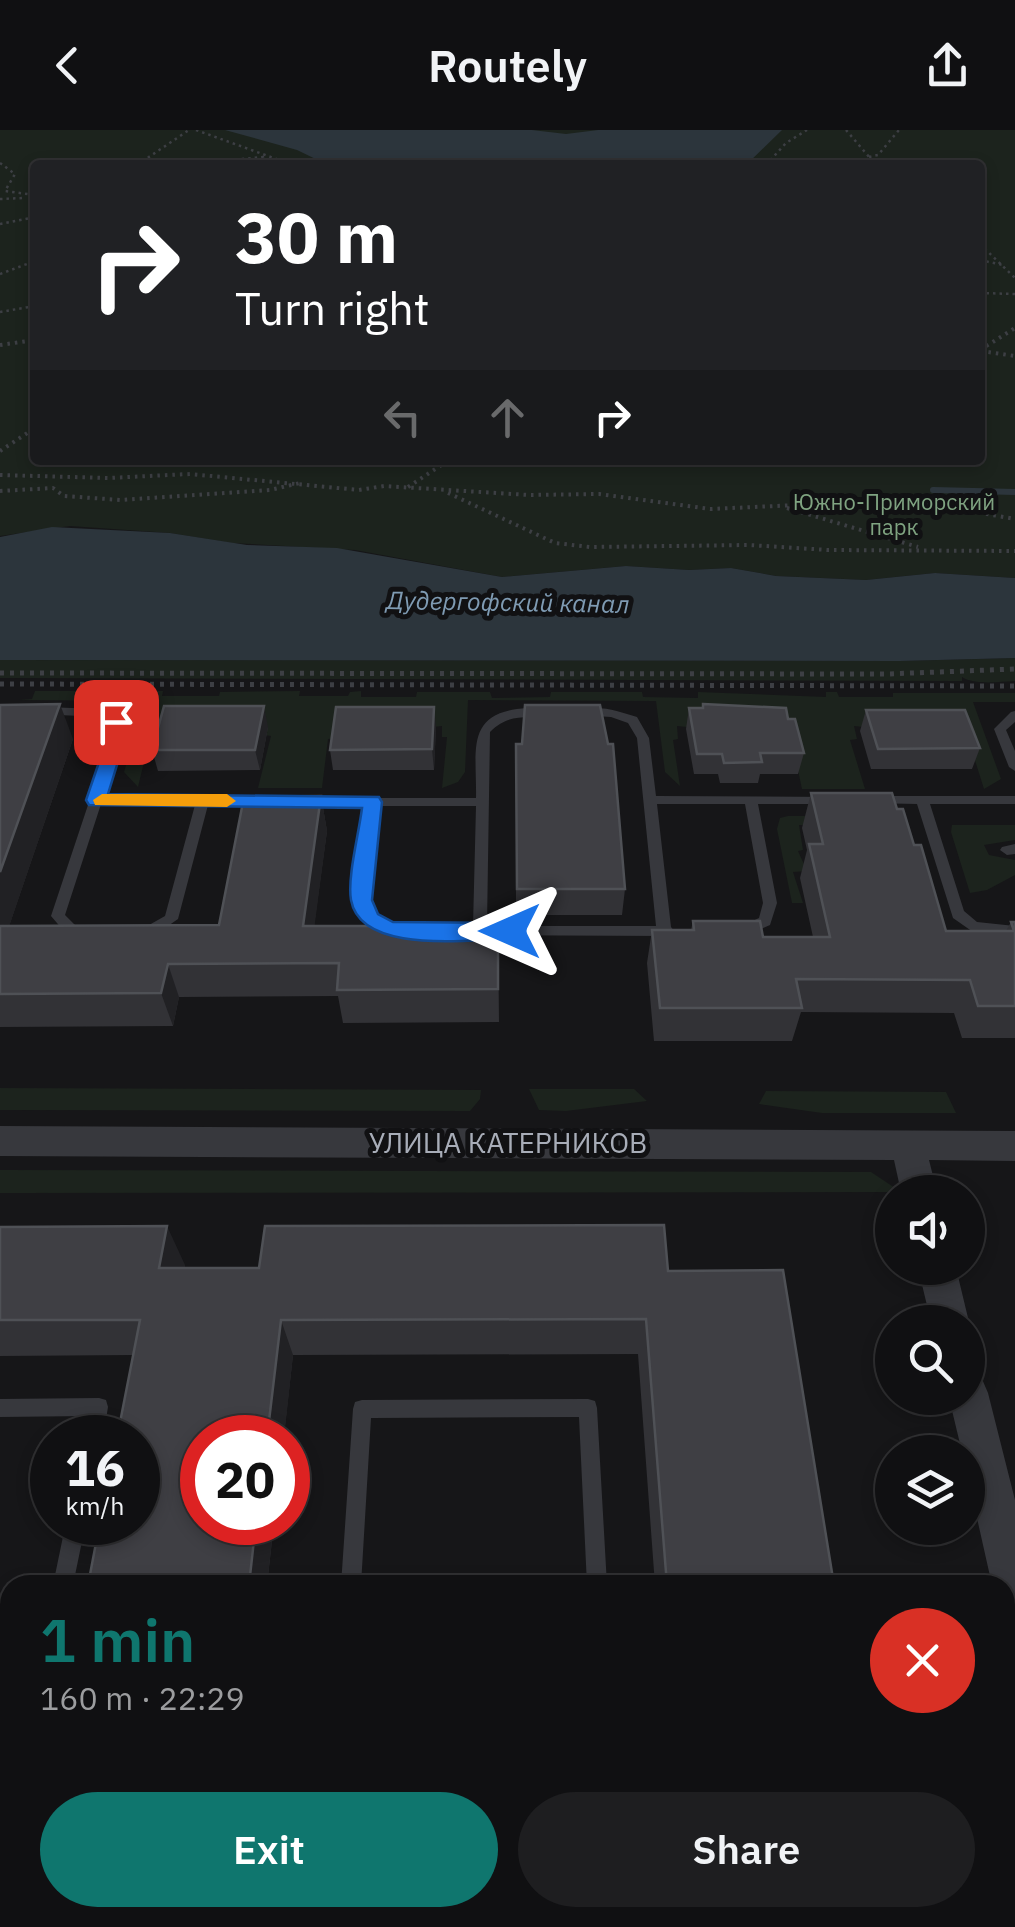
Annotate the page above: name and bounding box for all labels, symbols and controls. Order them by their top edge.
text: Routely [428,36,587,94]
icon: back [40,38,95,93]
icon: share [920,38,975,93]
text: 30 m [235,191,398,282]
icon: right [70,200,200,330]
text: Turn right [235,279,430,337]
icon: left [375,390,430,445]
icon: ahead [480,390,535,445]
icon: right [585,390,640,445]
park label: Южно-Приморский парк [793,487,995,541]
water label: Дудергофский канал [384,583,630,620]
pin [74,680,159,765]
icon: arrive [89,695,144,750]
position arrow [458,879,562,983]
street label: УЛИЦА КАТЕРНИКОВ [369,1124,647,1161]
map controls [875,1175,985,1545]
button: sound [875,1175,985,1285]
button: search [875,1305,985,1415]
speed limit sign: 20 [180,1415,310,1545]
text: 16 [65,1435,125,1500]
button: layers [875,1435,985,1545]
text: km/h [66,1489,124,1522]
text: 1 min [40,1600,195,1679]
button: close [870,1608,975,1713]
text: 160 m · 22:29 [40,1677,245,1719]
button: Exit [40,1792,498,1907]
button: Share [518,1792,975,1907]

